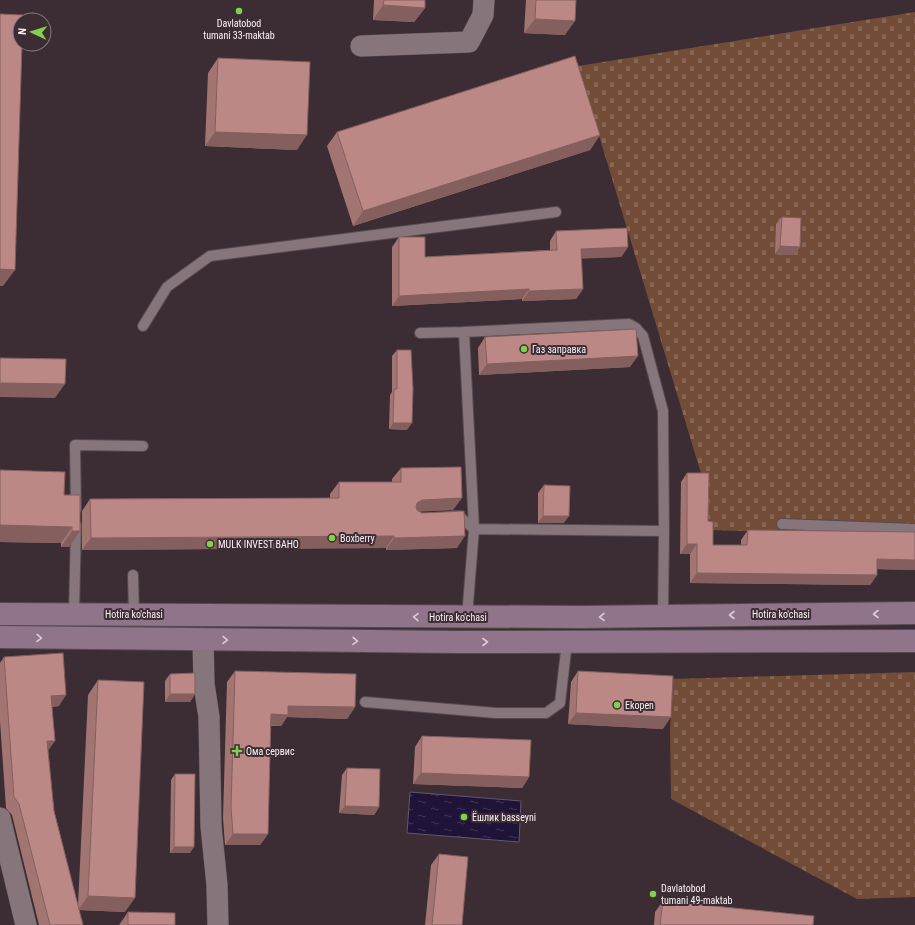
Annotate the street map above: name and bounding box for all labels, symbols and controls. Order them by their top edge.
marker: Davlatobod tumani 33-maktab [234,6,244,16]
north arrow [12,12,52,52]
place label: Davlatobod tumani 33-maktab [203,18,275,41]
text: N [16,27,29,35]
marker: Газ заправка [519,344,529,354]
place label: Газ заправка [532,344,586,355]
marker: Boxberry [327,533,337,543]
place label: Boxberry [340,533,375,544]
marker: MULK INVEST BAHO [205,539,215,549]
place label: MULK INVEST BAHO [218,539,299,550]
street label: Hotira ko'chasi [105,609,163,620]
street label: Hotira ko'chasi [752,609,810,620]
one-way arrow [873,610,879,618]
one-way arrow [729,611,735,619]
one-way arrow [413,612,419,621]
street label: Hotira ko'chasi [429,612,487,623]
one-way arrow [599,613,605,621]
one-way arrow [36,634,42,642]
one-way arrow [222,635,228,644]
one-way arrow [352,637,358,645]
one-way arrow [482,638,488,646]
marker: Ekopen [612,700,622,710]
place label: Ekopen [625,700,654,711]
marker: Ома сервис [231,745,243,757]
place label: Ома сервис [246,746,295,757]
place label: Ёшлик basseyni [472,811,536,823]
marker: Ёшлик basseyni [459,812,469,822]
place label: Davlatobod tumani 49-maktab [661,883,732,906]
marker: Davlatobod tumani 49-maktab [648,889,658,899]

